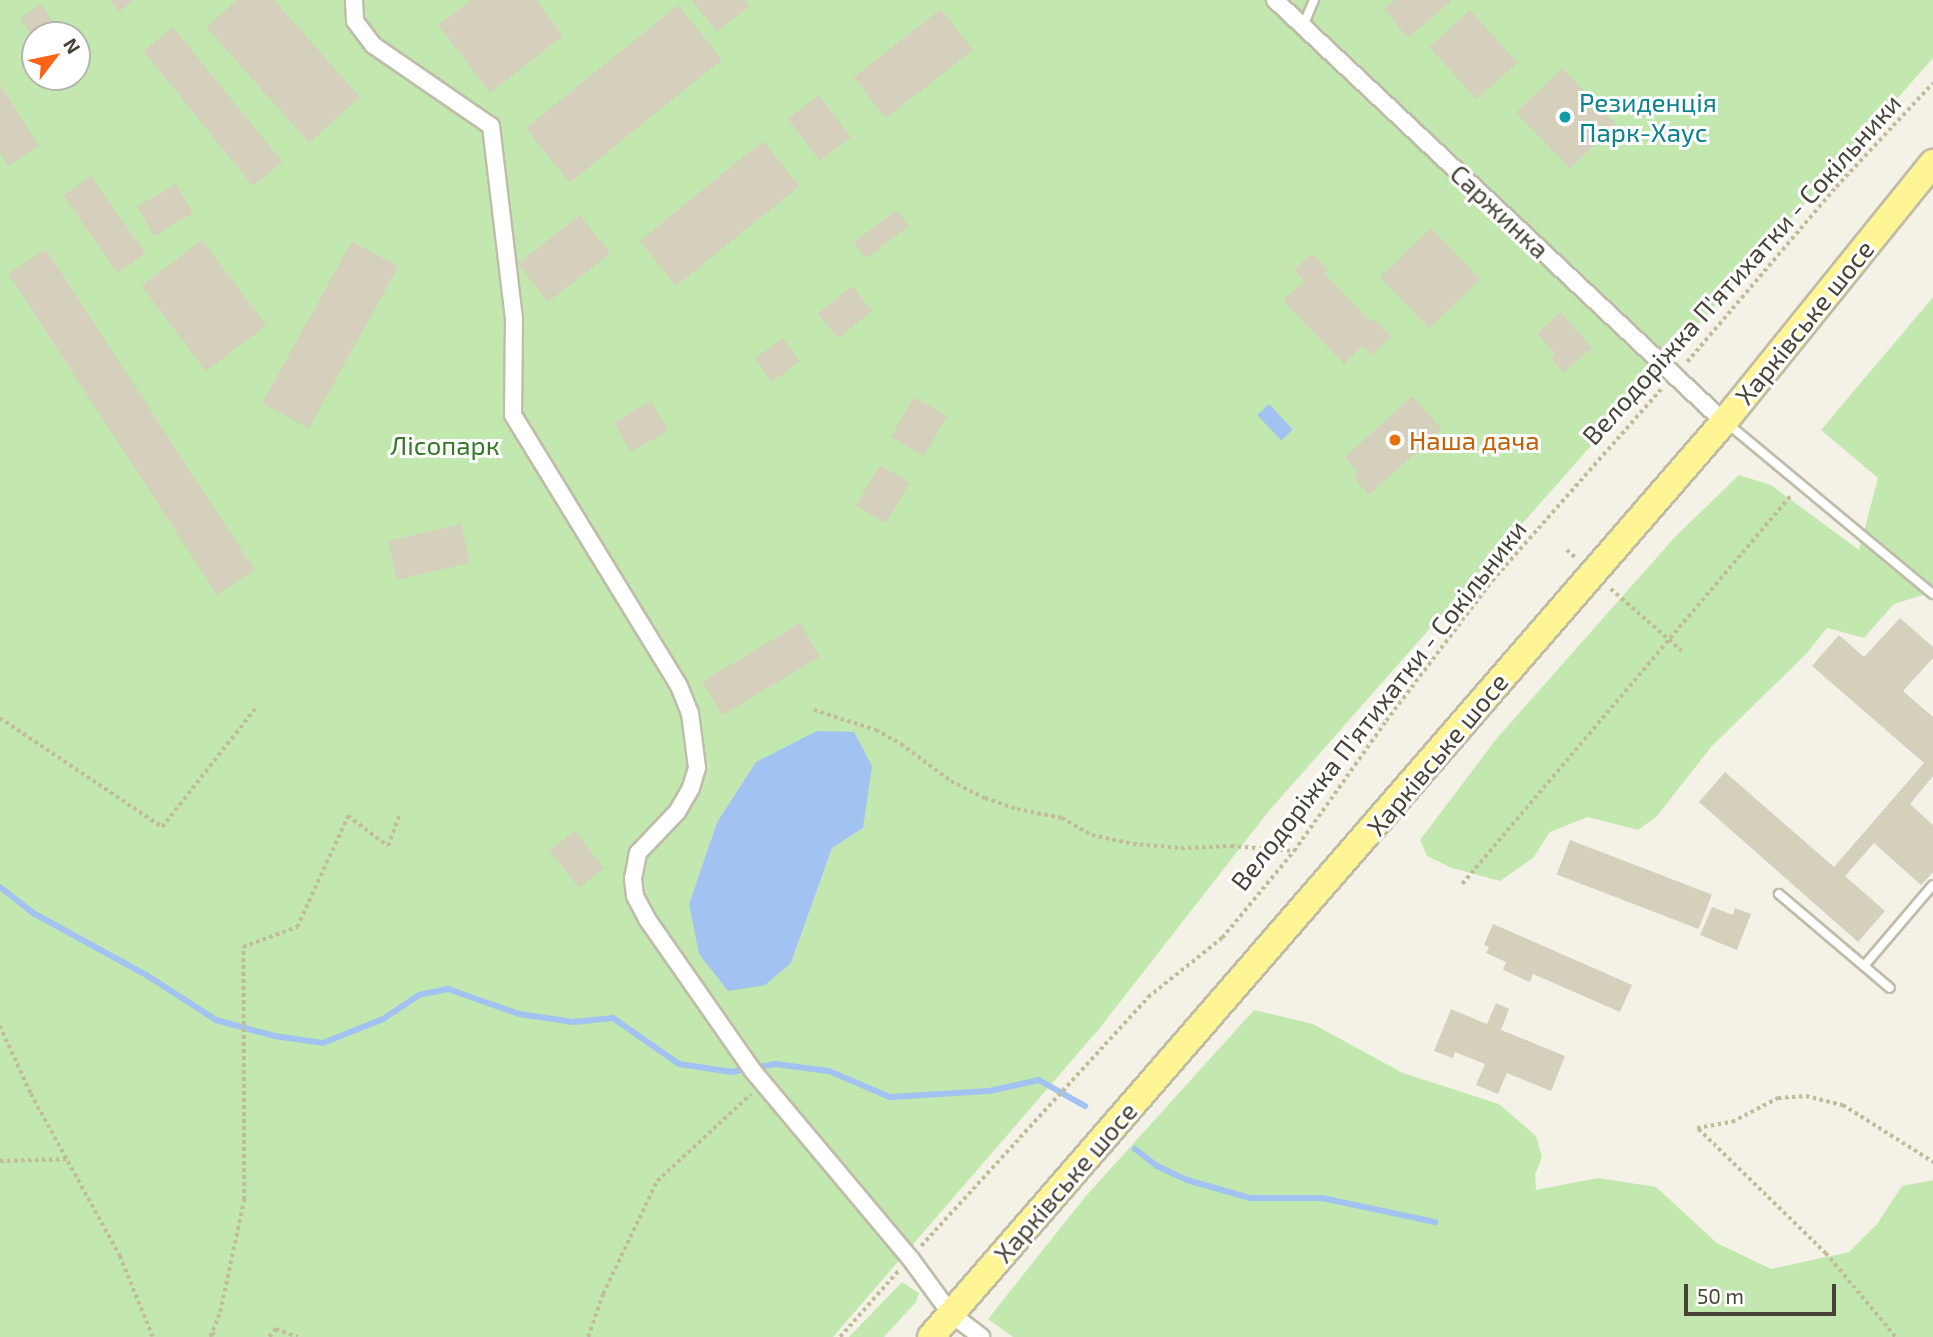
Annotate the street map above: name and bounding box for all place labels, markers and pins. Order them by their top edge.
place label: Резиденція Парк-Хаус [1579,86,1717,148]
marker: Резиденція Парк-Хаус [1557,109,1573,125]
place label: Наша дача [1409,424,1540,456]
marker: Наша дача [1387,432,1403,448]

